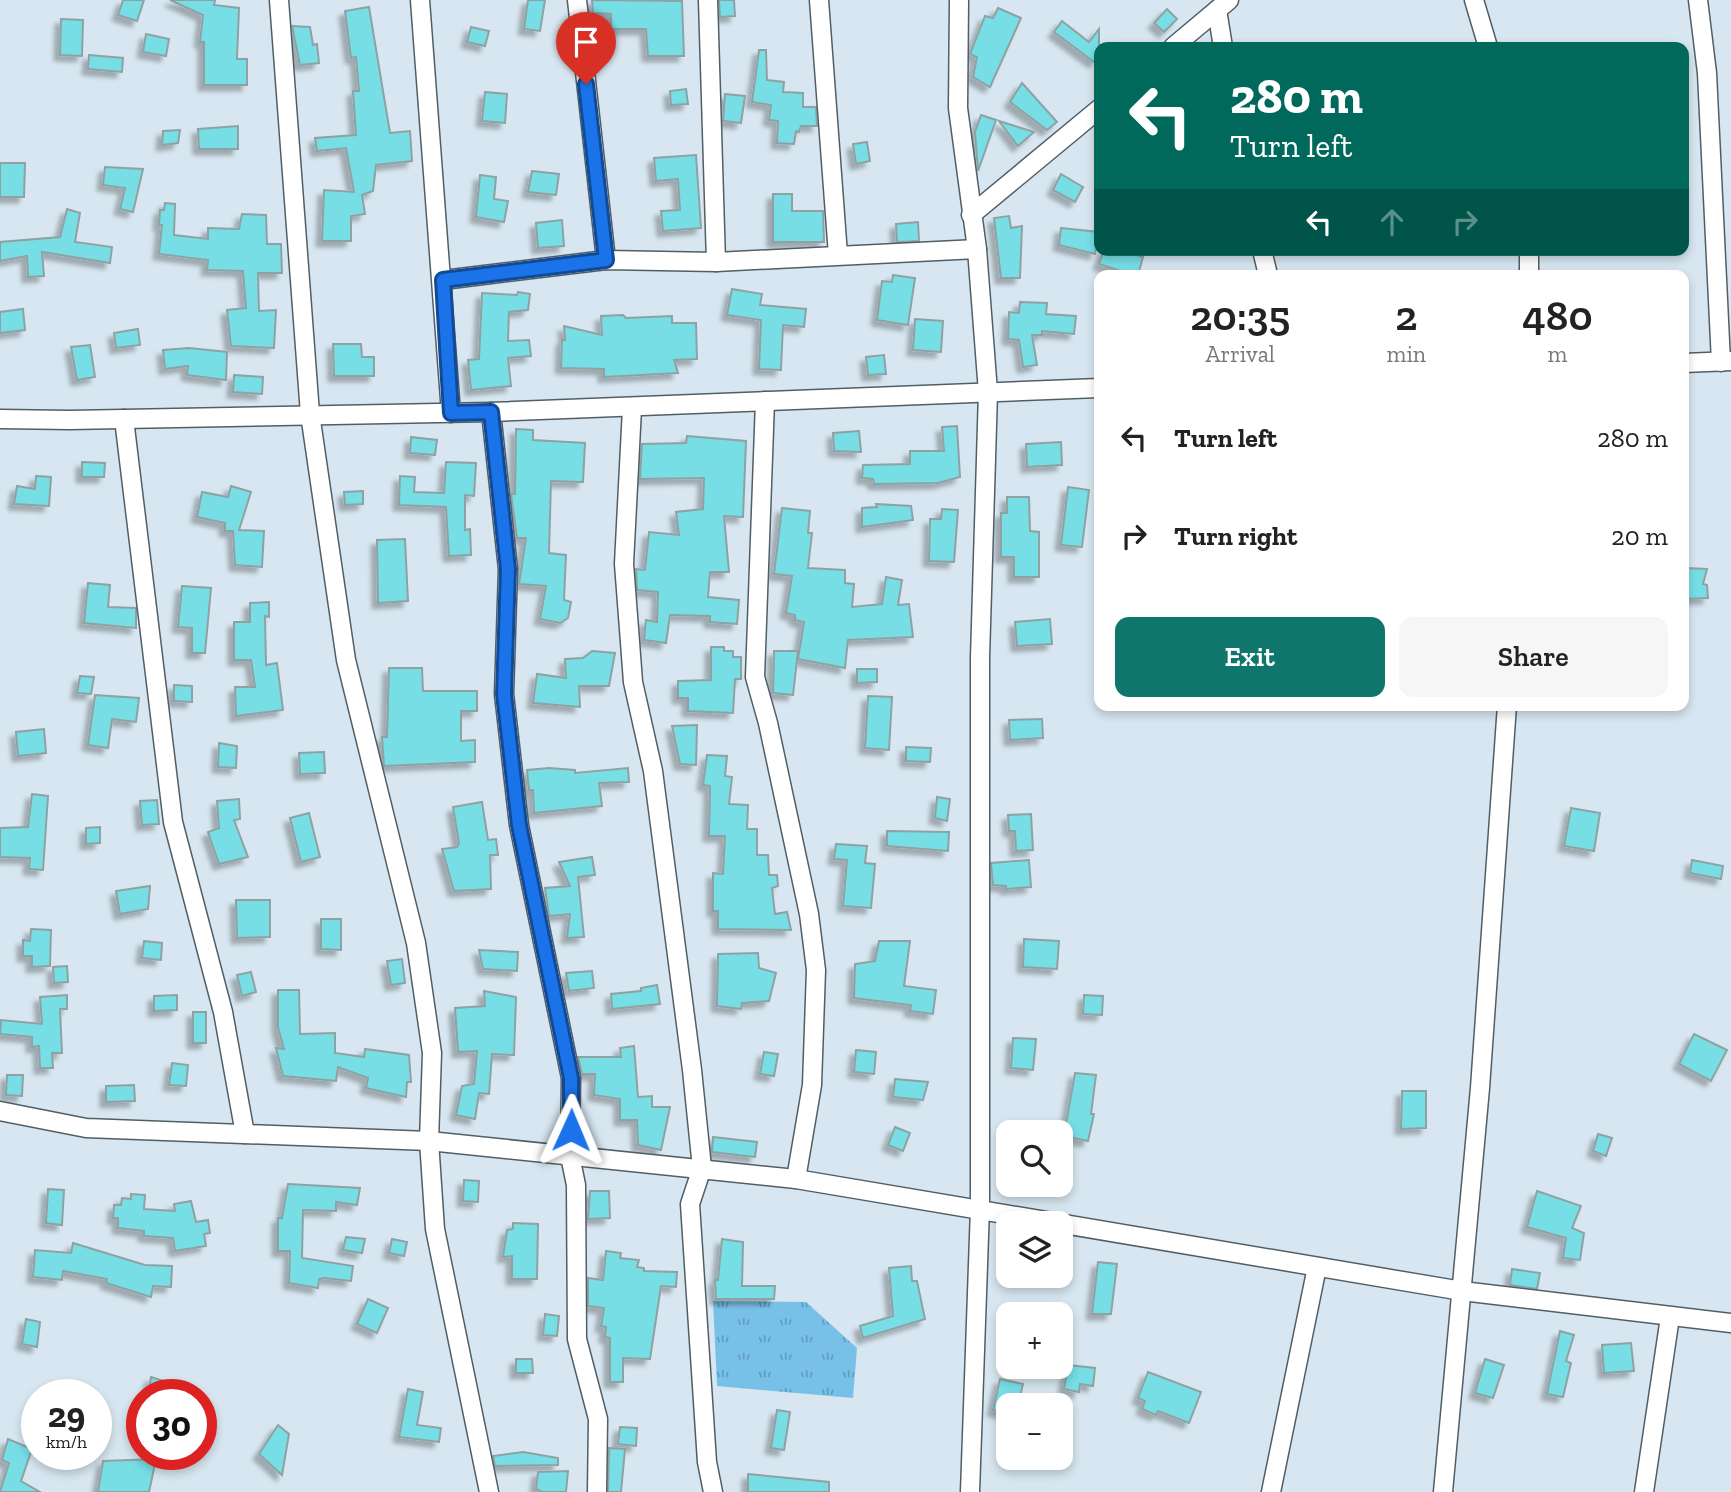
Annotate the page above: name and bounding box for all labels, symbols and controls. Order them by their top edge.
pin [556,12.0,616,84]
icon: arrive [567,23,605,61]
text: 280 m [1230,67,1363,126]
icon: left [1115,70,1206,161]
text: Turn left [1230,127,1352,165]
icon: left [1300,203,1338,241]
icon: ahead [1373,203,1411,241]
icon: right [1446,203,1484,241]
text: 20:35 [1190,290,1290,341]
text: 2 [1395,290,1417,341]
text: 480 [1522,290,1593,341]
text: Arrival [1206,340,1275,368]
text: min [1387,340,1426,368]
text: m [1548,340,1567,368]
icon: left [1115,419,1153,457]
text: Turn left [1174,422,1277,454]
text: 280 m [1597,422,1668,454]
icon: right [1115,517,1153,555]
text: Turn right [1174,520,1297,552]
text: 20 m [1611,520,1668,552]
button: Exit [1115,617,1385,697]
button: Share [1399,617,1668,697]
position arrow [534,1093,608,1167]
map controls [996,1120,1073,1470]
button: search [996,1120,1073,1197]
button: layers [996,1211,1073,1288]
button: + [996,1302,1073,1379]
speed limit sign: 30 [126,1379,217,1470]
button: − [996,1393,1073,1470]
text: 29 [48,1394,85,1436]
text: km/h [46,1431,87,1453]

